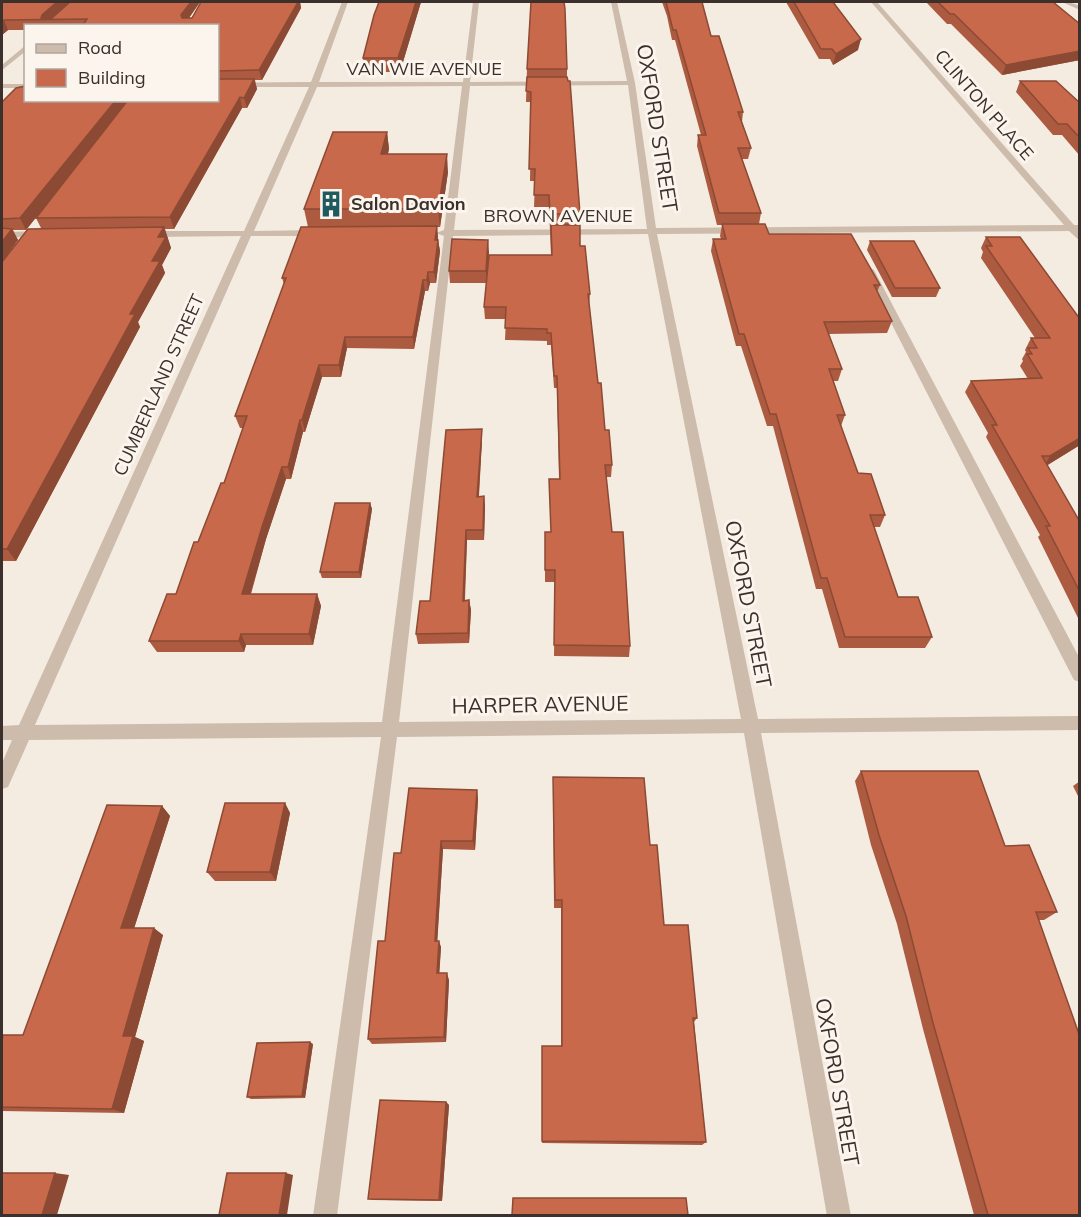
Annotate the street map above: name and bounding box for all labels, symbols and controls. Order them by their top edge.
legend [24,24,219,102]
text: Road [78,36,122,59]
street label: OXFORD STREET [632,42,684,214]
street label: CLINTON PLACE [930,45,1039,165]
street label: VAN WIE AVENUE [346,57,502,80]
text: Building [78,66,146,89]
building icon: Salon Davion [316,189,346,219]
place label: Salon Davion [351,192,466,215]
street label: BROWN AVENUE [484,204,632,227]
street label: CUMBERLAND STREET [108,290,209,479]
street label: OXFORD STREET [720,518,778,690]
street label: HARPER AVENUE [451,689,629,719]
street label: OXFORD STREET [810,996,866,1168]

